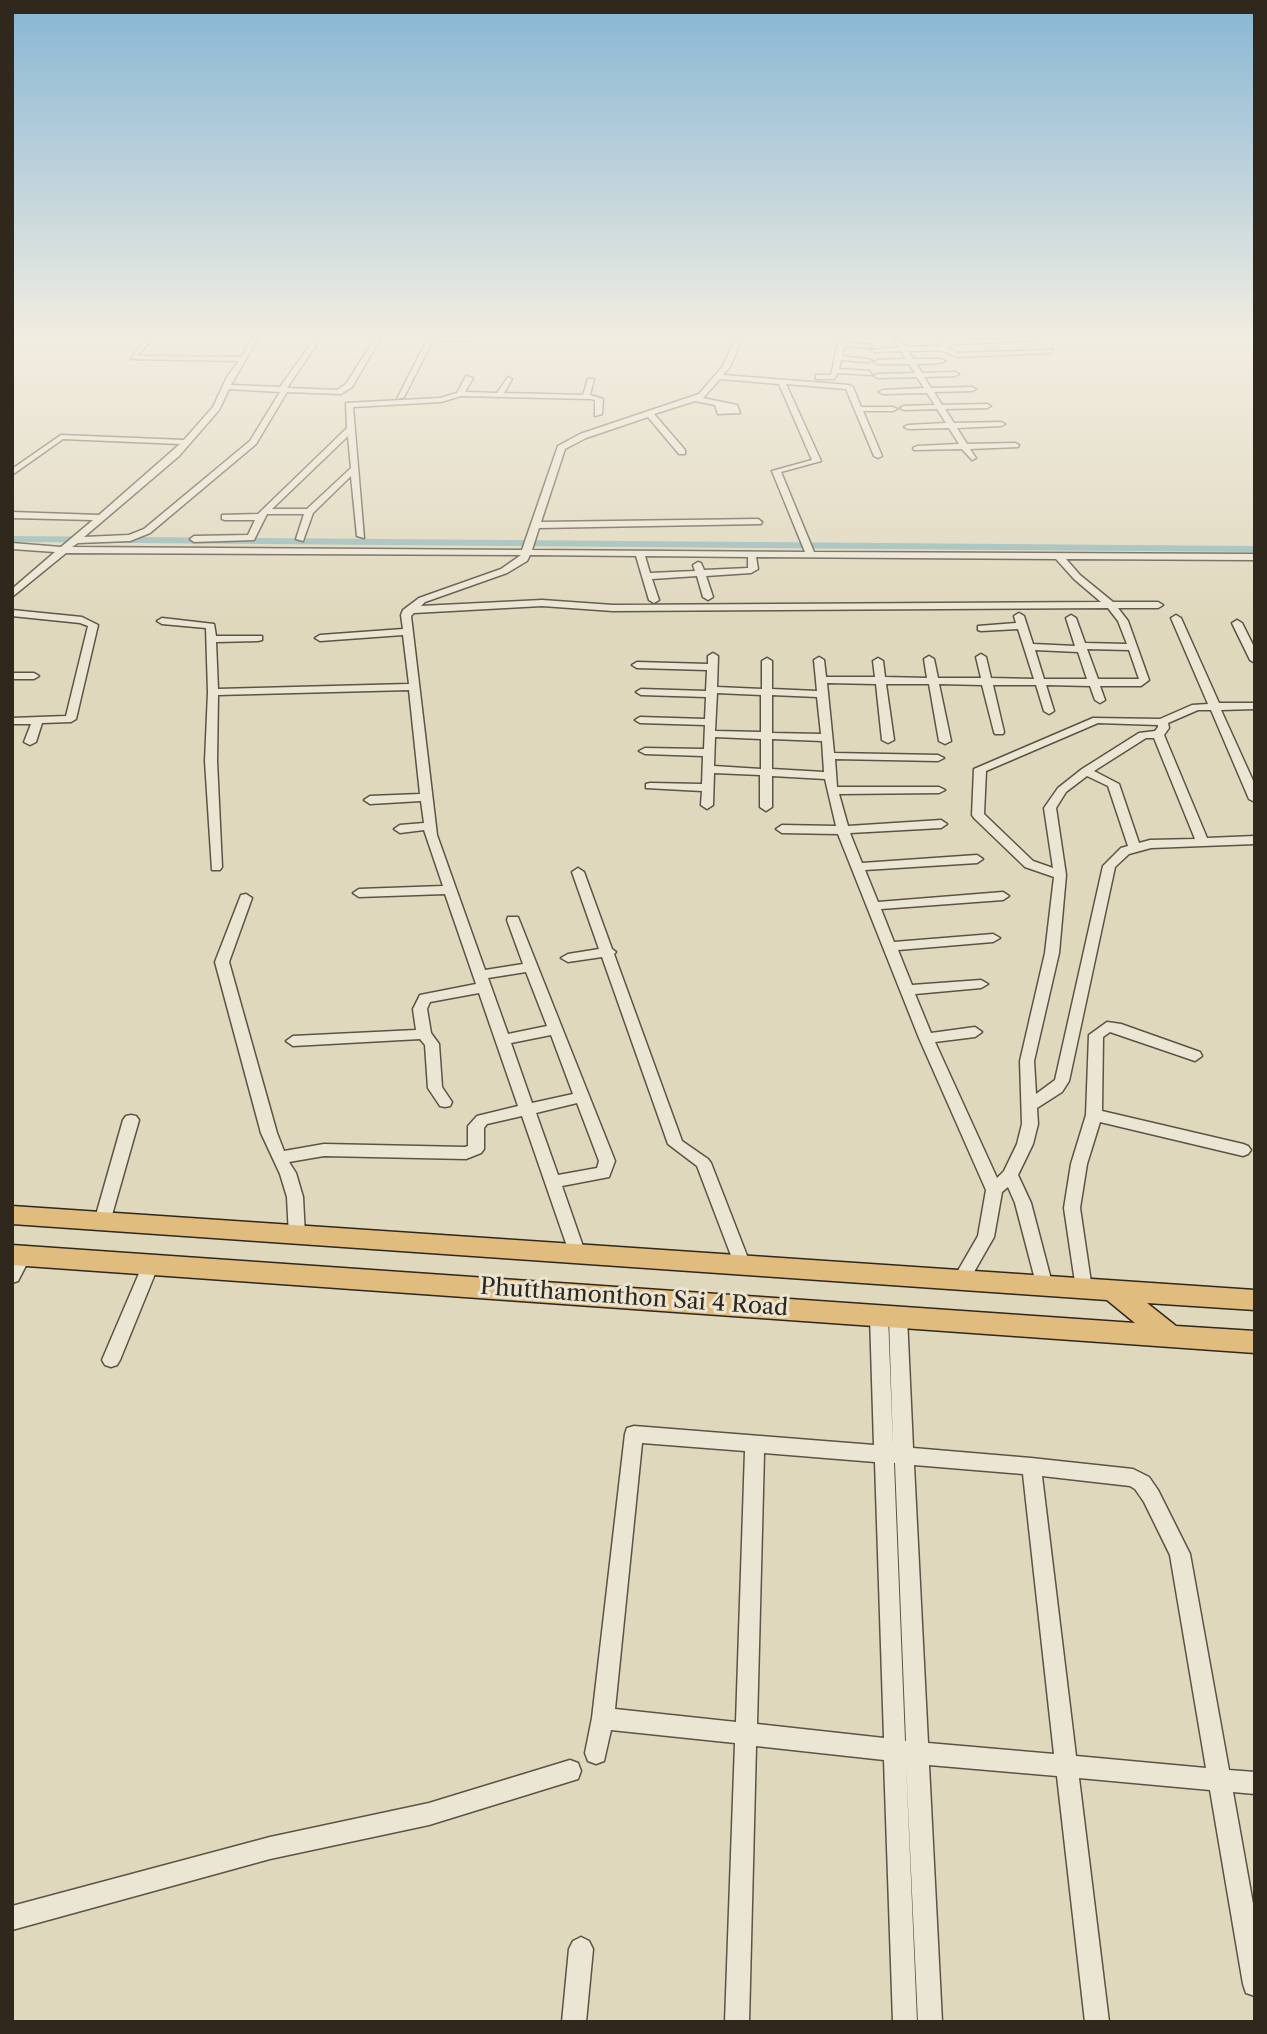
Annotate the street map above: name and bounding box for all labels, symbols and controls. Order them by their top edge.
street label: Phutthamonthon Sai 4 Road [479,1273,789,1323]

